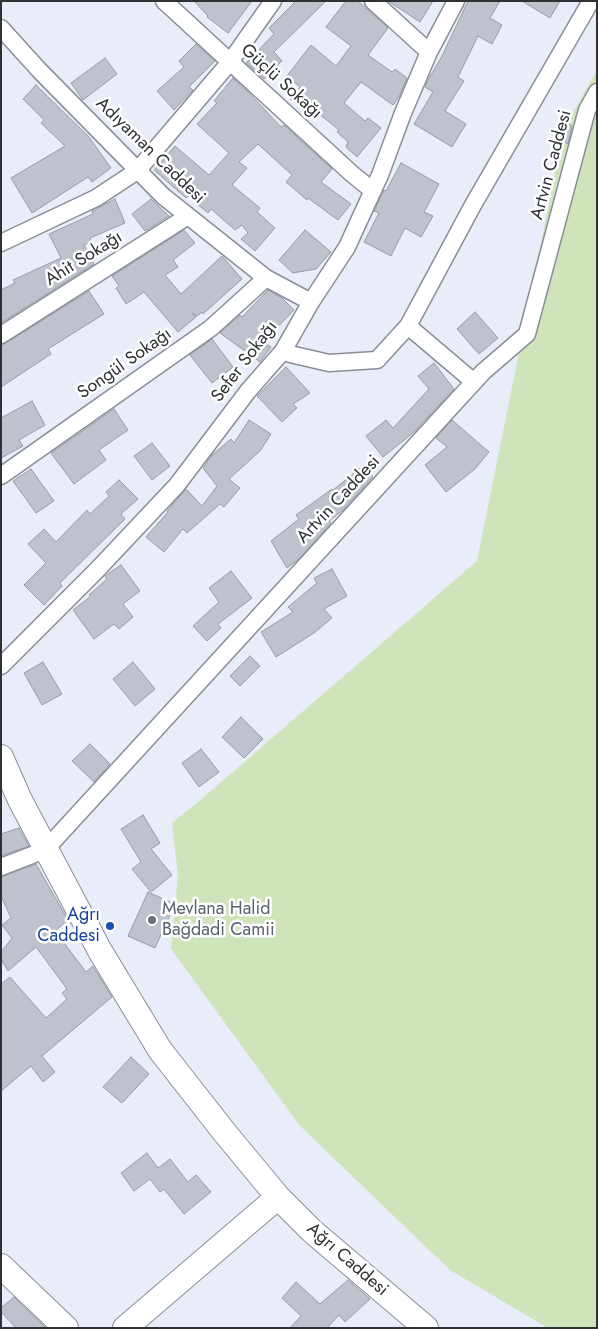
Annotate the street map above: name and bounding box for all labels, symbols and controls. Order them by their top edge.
street label: Güçlü Sokağı [236,40,326,124]
street label: Adıyaman Caddesi [91,93,209,209]
street label: Artvin Caddesi [527,108,577,222]
street label: Ahit Sokağı [41,227,127,291]
street label: Sefer Sokağı [207,317,283,407]
street label: Songül Sokağı [74,324,176,404]
street label: Artvin Caddesi [293,451,385,549]
place label: Mevlana Halid Bağdadi Camii [162,899,275,942]
place label: Ağrı Caddesi [37,905,100,948]
marker: Mevlana Halid Bağdadi Camii [146,914,158,926]
marker: Ağrı Caddesi [104,920,116,932]
street label: Ağrı Caddesi [302,1219,392,1301]

